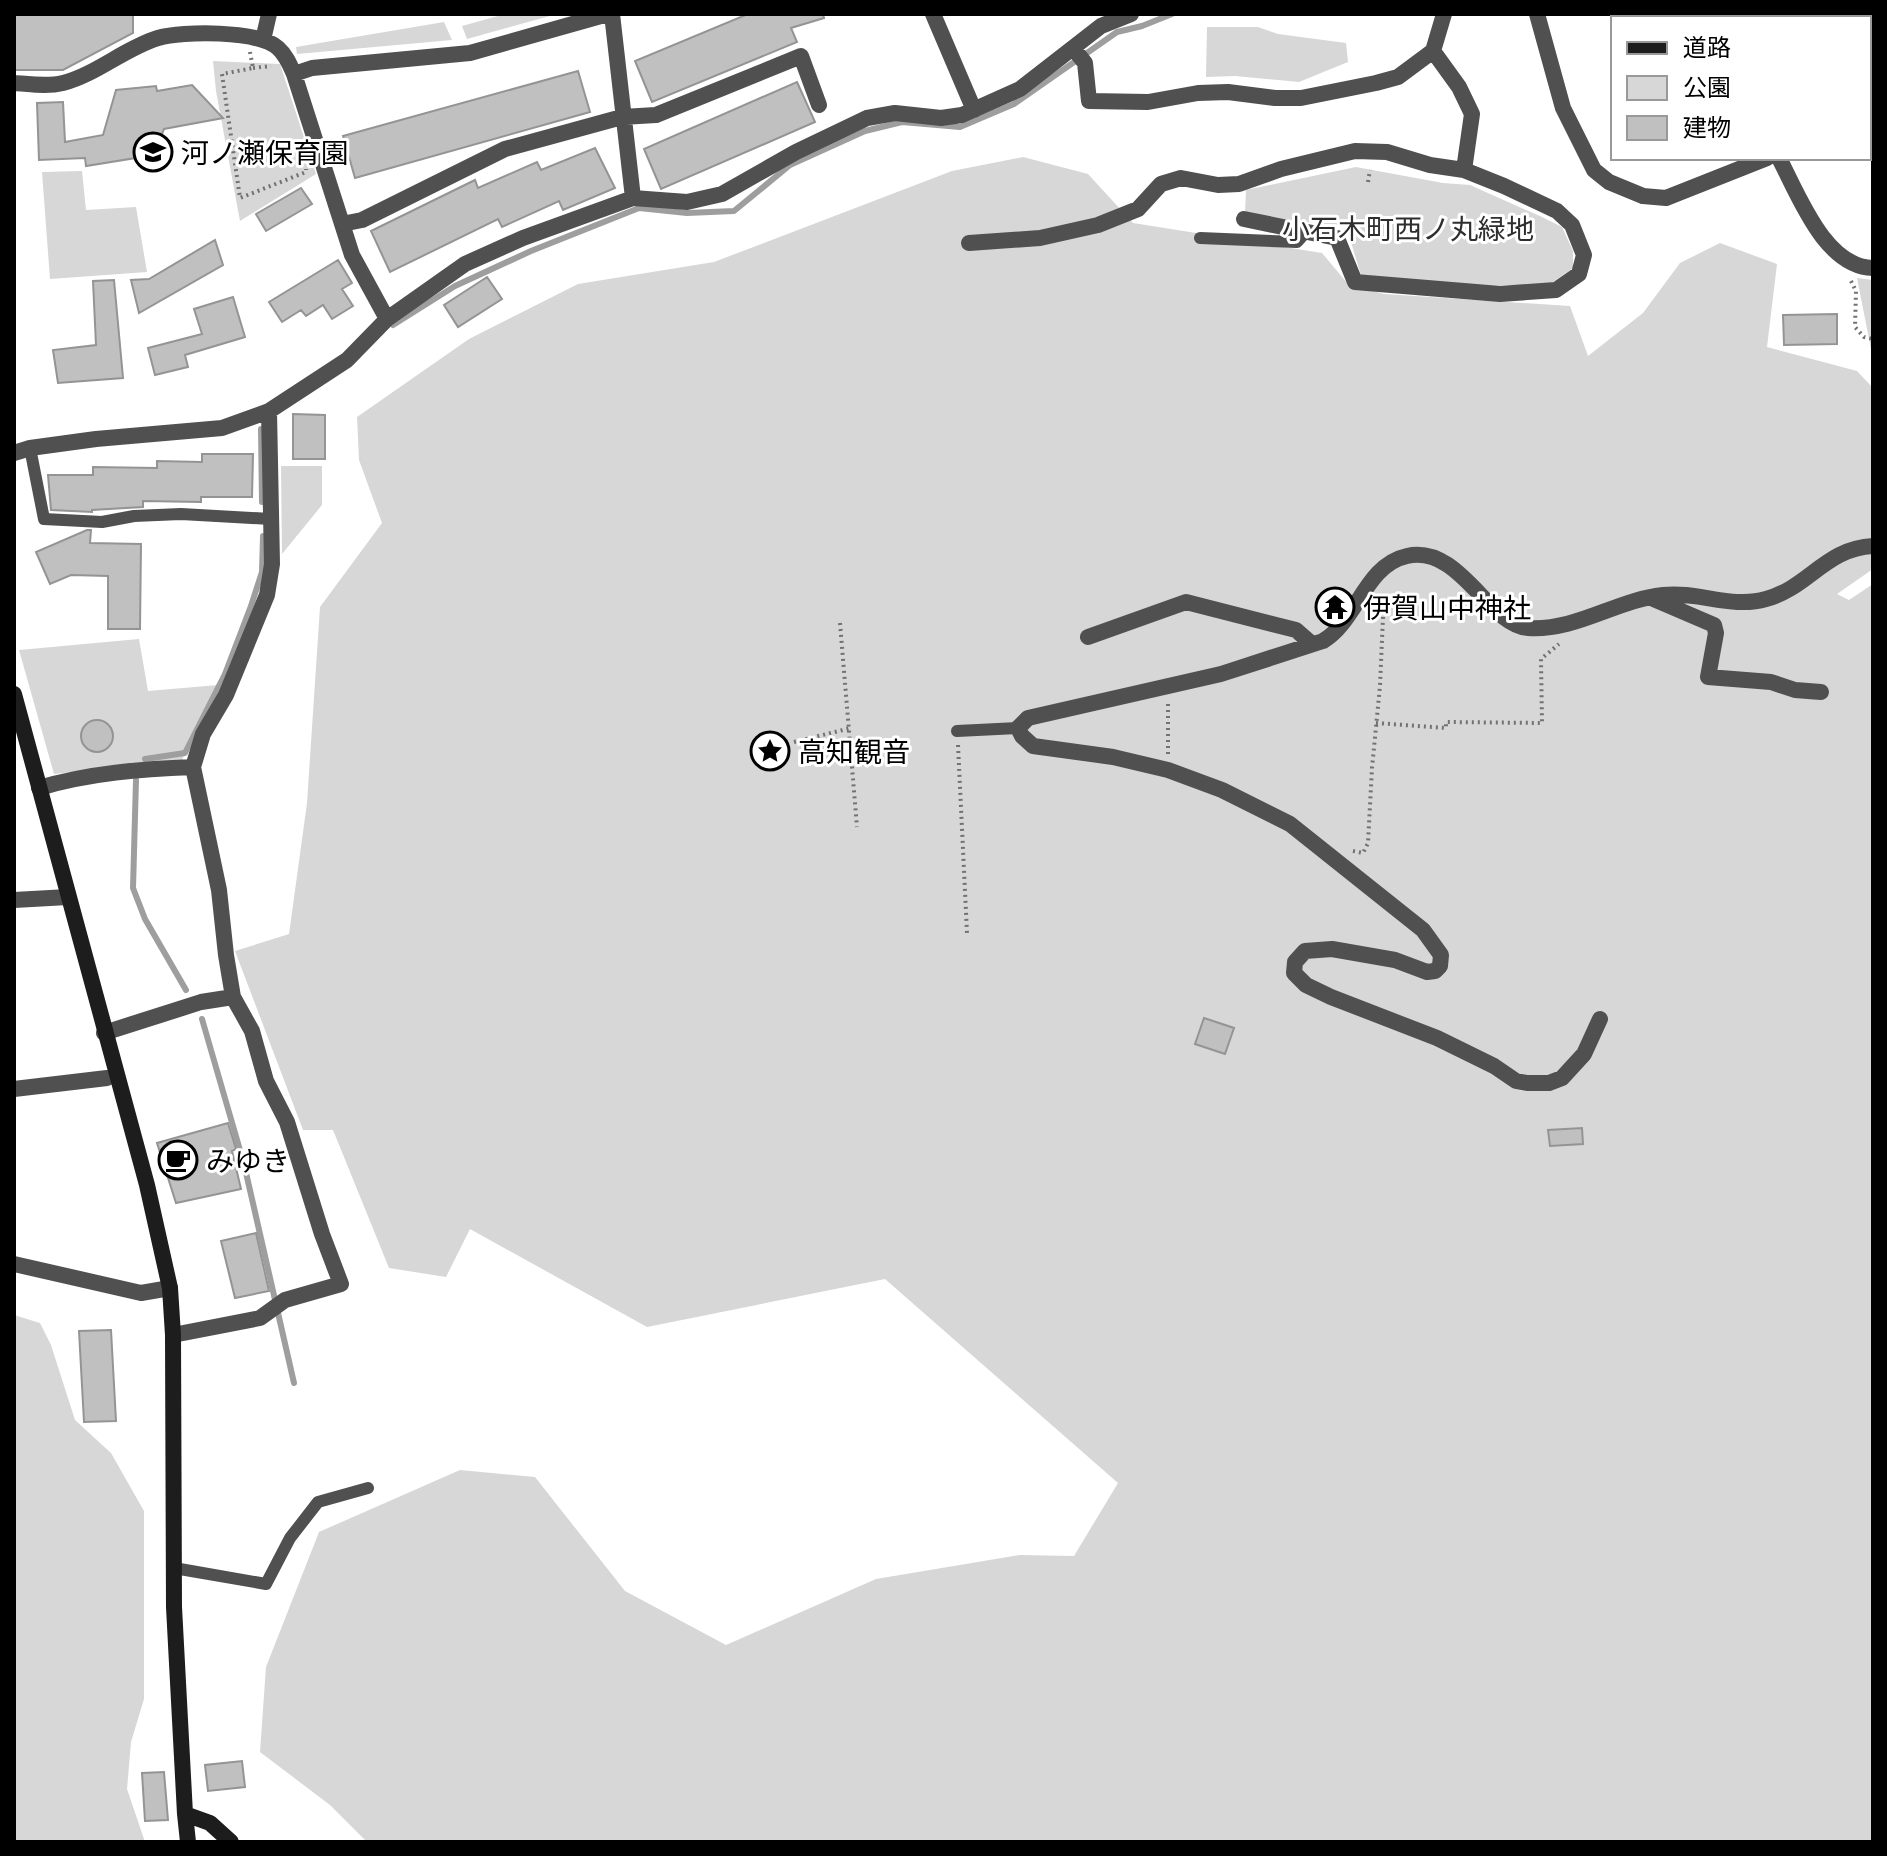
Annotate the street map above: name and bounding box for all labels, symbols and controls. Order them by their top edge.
legend [1611,16,1871,160]
text: 道路 [1683,32,1731,63]
text: 公園 [1683,72,1731,103]
text: 建物 [1683,112,1731,143]
school or university icon: 河ノ瀬保育園 [132,131,174,173]
place label: 河ノ瀬保育園 [181,134,349,171]
park label: 小石木町西ノ丸緑地 [1282,210,1534,247]
temple icon: 伊賀山中神社 [1314,586,1356,628]
place label: 伊賀山中神社 [1363,589,1531,626]
place icon: 高知観音 [749,730,791,772]
place label: 高知観音 [798,733,910,770]
cafe icon: みゆき [157,1139,199,1181]
place label: みゆき [206,1142,290,1179]

